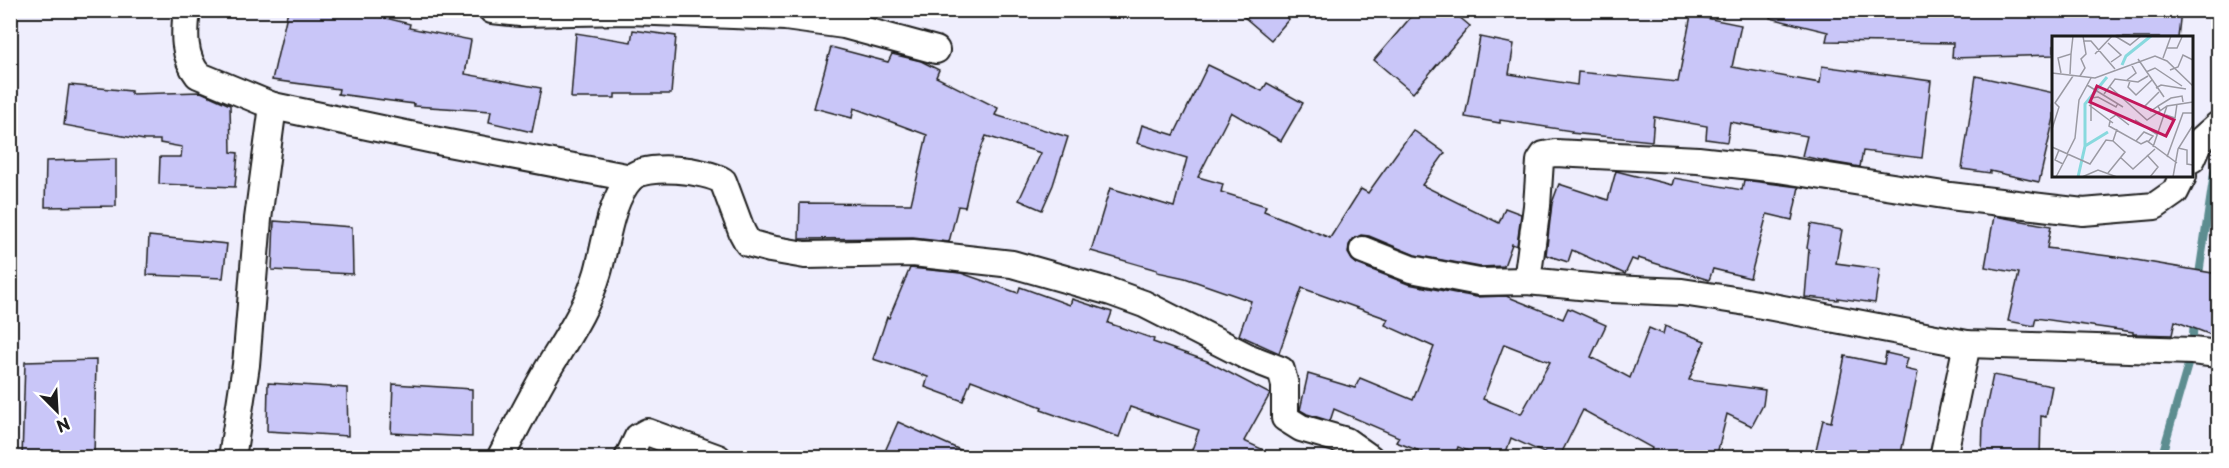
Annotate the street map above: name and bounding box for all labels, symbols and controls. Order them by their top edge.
inset map [2052,36,2193,177]
north arrow [27,381,87,441]
text: N [53,412,74,439]

